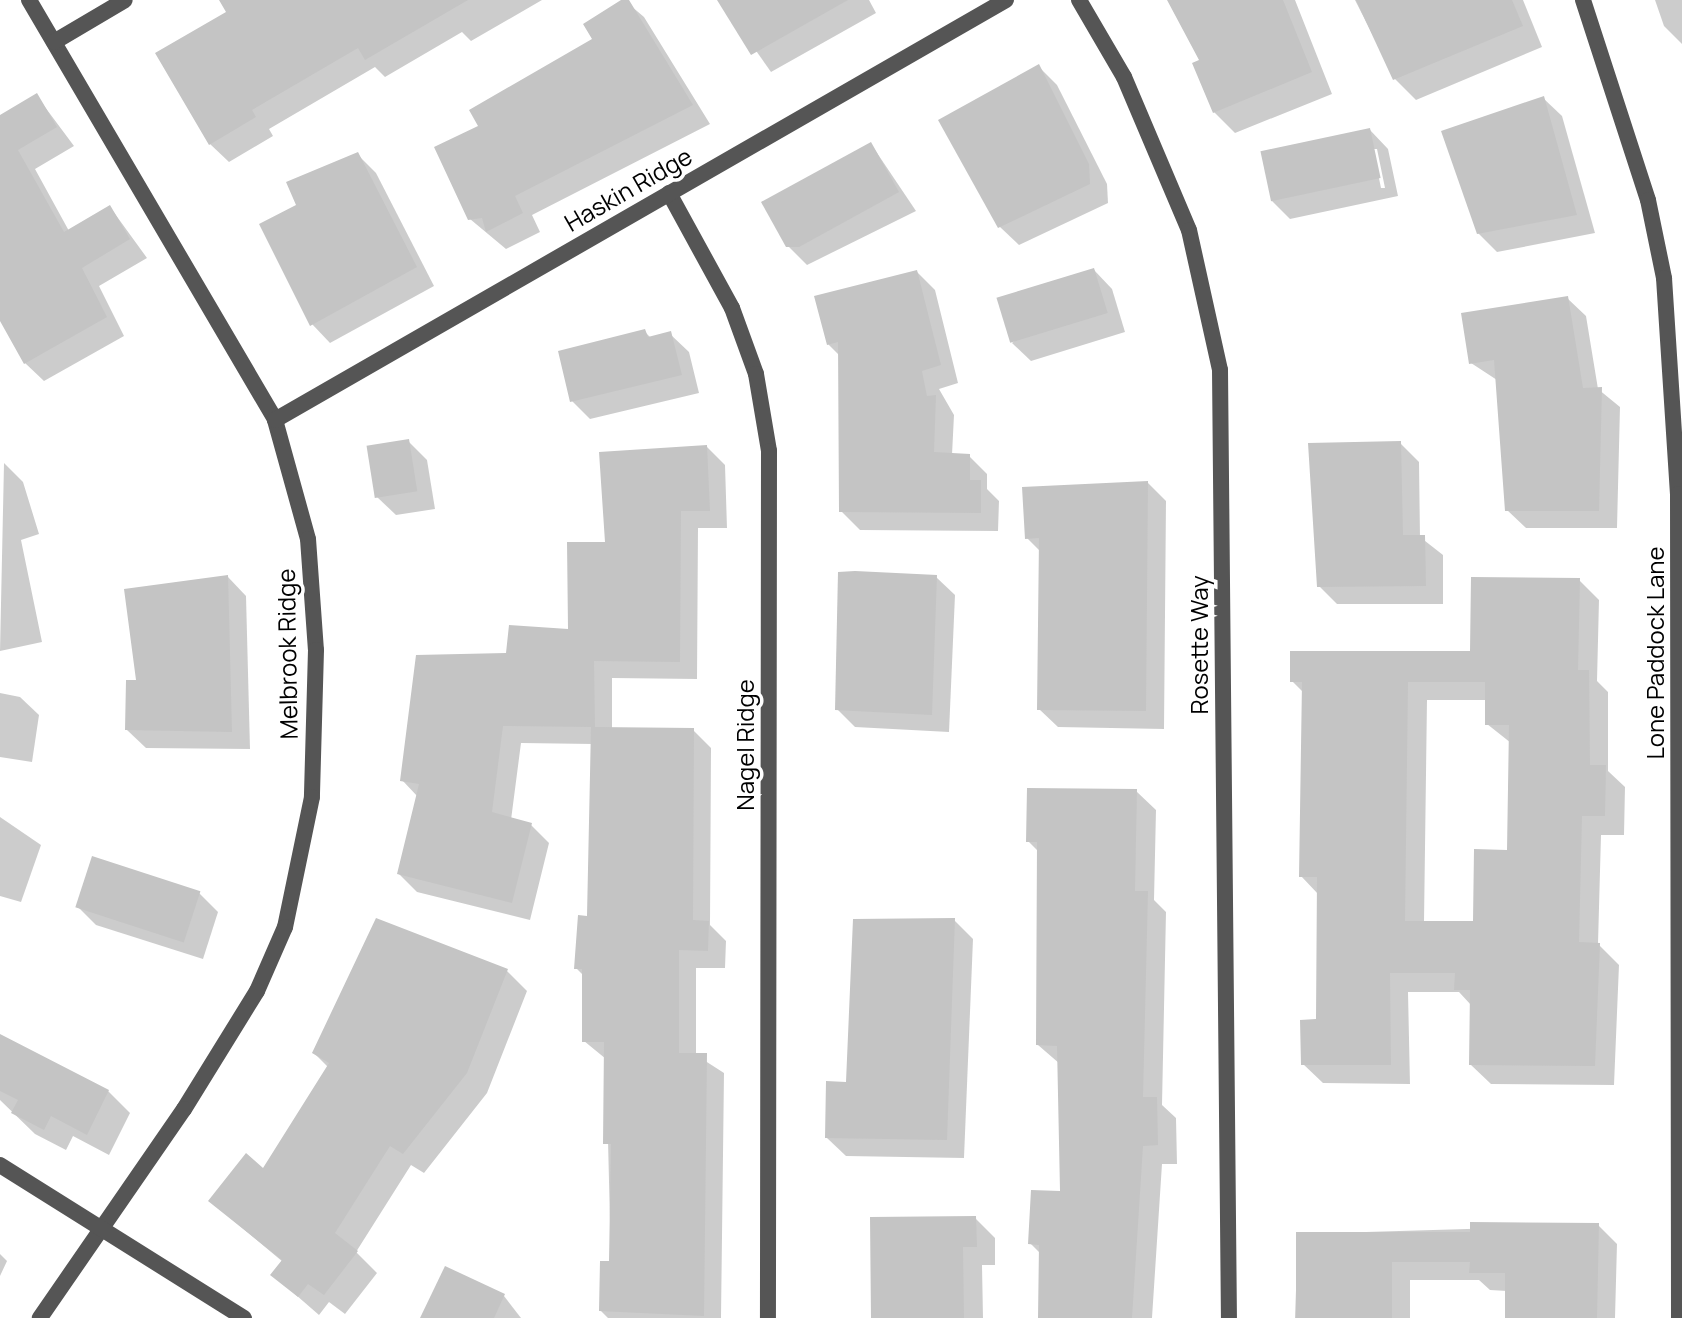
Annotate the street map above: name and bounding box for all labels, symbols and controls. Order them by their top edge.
street label: Haskin Ridge [559,141,697,237]
street label: Lone Paddock Lane [1641,546,1669,760]
street label: Melbrook Ridge [271,568,303,740]
street label: Rosette Way [1185,575,1213,715]
street label: Nagel Ridge [731,679,759,811]

